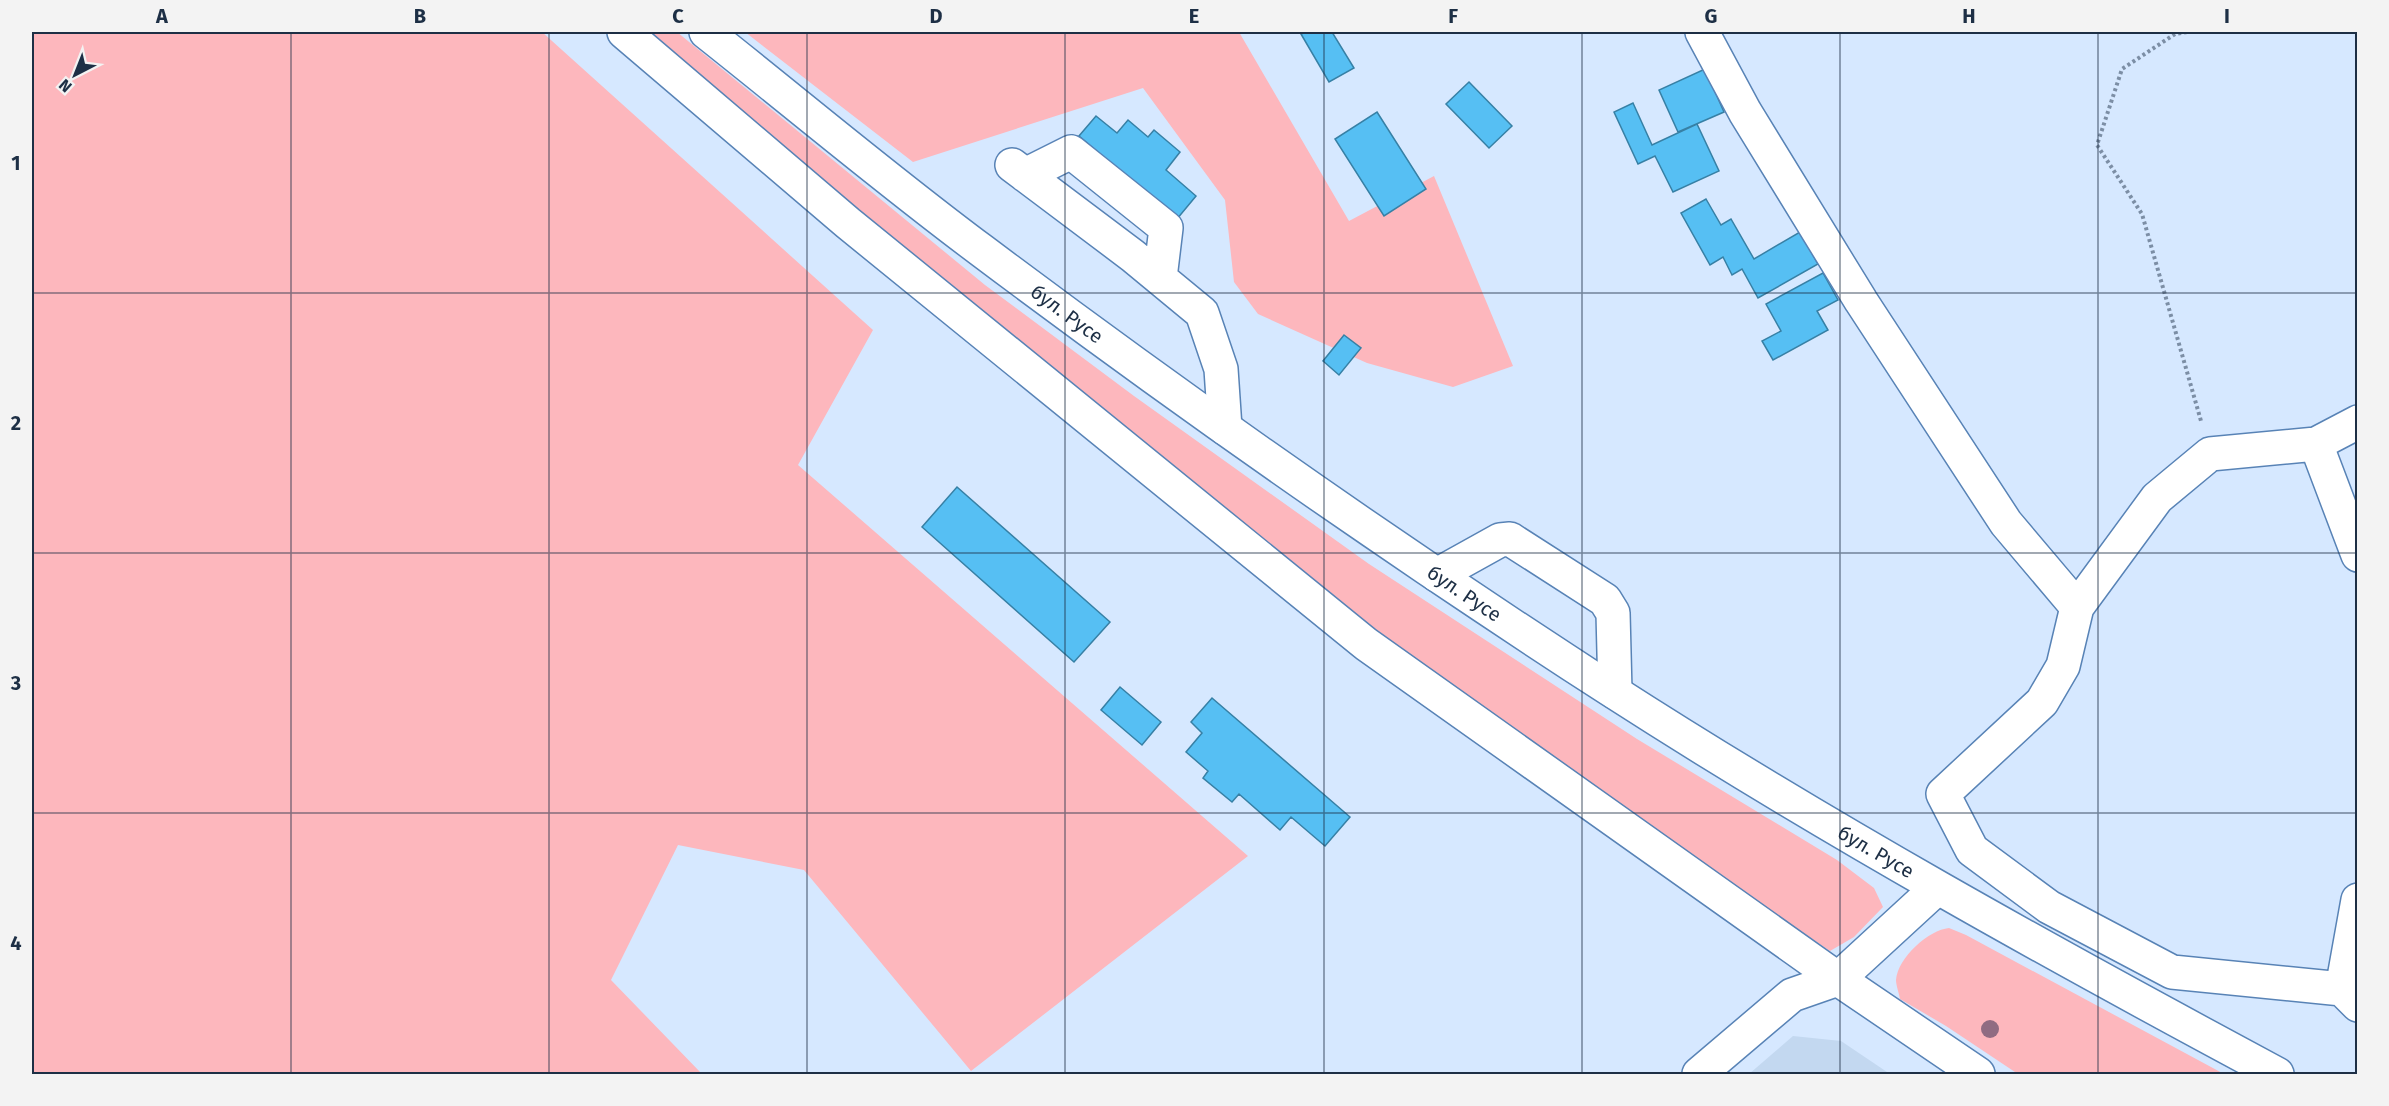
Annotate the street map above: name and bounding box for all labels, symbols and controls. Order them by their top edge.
text: A [155,4,169,28]
text: B [414,4,426,28]
text: C [672,4,684,28]
text: D [929,4,943,28]
text: E [1189,4,1199,28]
text: F [1448,4,1458,28]
text: G [1705,4,1717,28]
text: H [1962,4,1976,28]
text: I [2224,4,2230,28]
north arrow [45,45,105,105]
text: N [55,75,76,96]
text: 1 [11,151,21,175]
street label: бул. Русе [1026,279,1108,348]
text: 2 [11,411,21,435]
street label: бул. Русе [1423,560,1506,627]
text: 3 [10,671,21,695]
street label: бул. Русе [1834,820,1918,883]
text: 4 [10,931,22,955]

